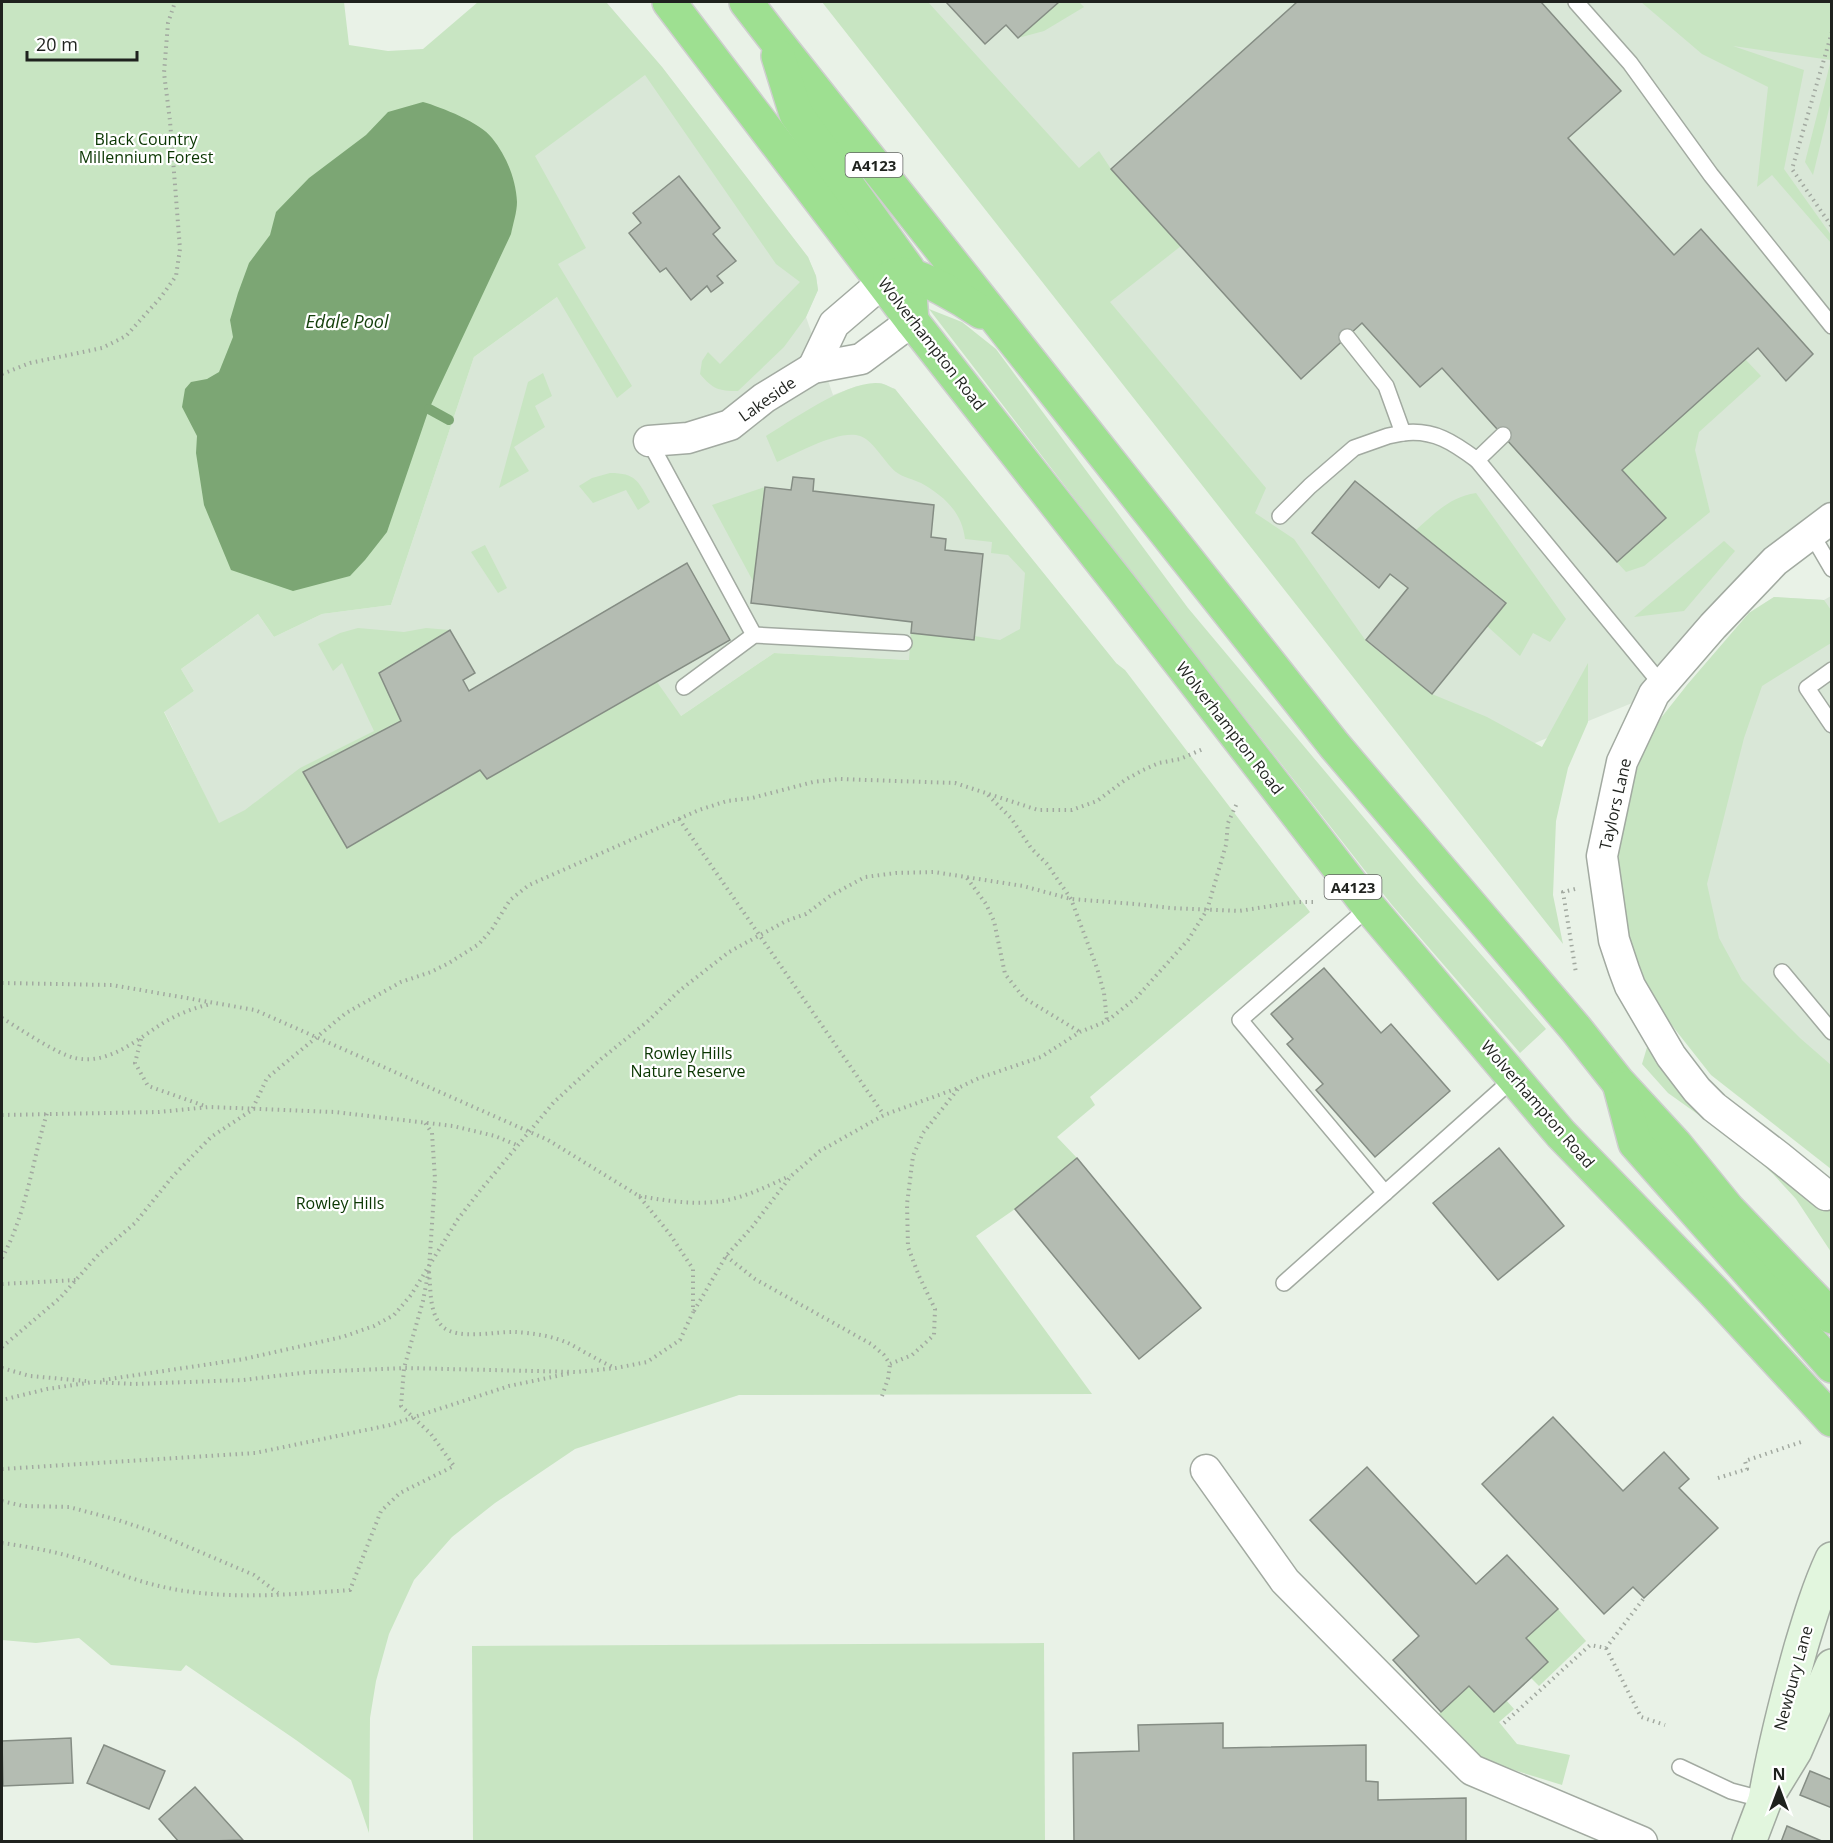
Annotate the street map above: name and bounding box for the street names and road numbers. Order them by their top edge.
road number: A4123 [846,153,902,177]
street label: Wolverhampton Road [873,273,991,415]
street label: Lakeside [734,371,800,427]
street label: Wolverhampton Road [1171,657,1289,799]
street label: Taylors Lane [1594,756,1636,852]
road number: A4123 [1324,875,1382,899]
street label: Wolverhampton Road [1476,1035,1600,1173]
street label: Newbury Lane [1768,1623,1818,1733]

